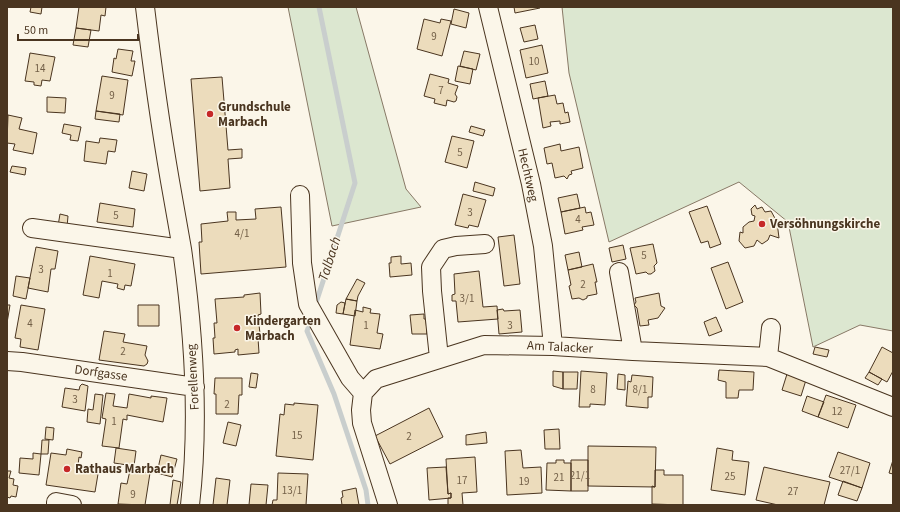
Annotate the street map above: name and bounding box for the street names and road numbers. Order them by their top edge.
street label: Hechtweg [513,146,543,204]
street label: Am Talacker [527,336,594,358]
street label: Forellenweg [182,343,204,411]
street label: Dorfgasse [73,360,129,386]

